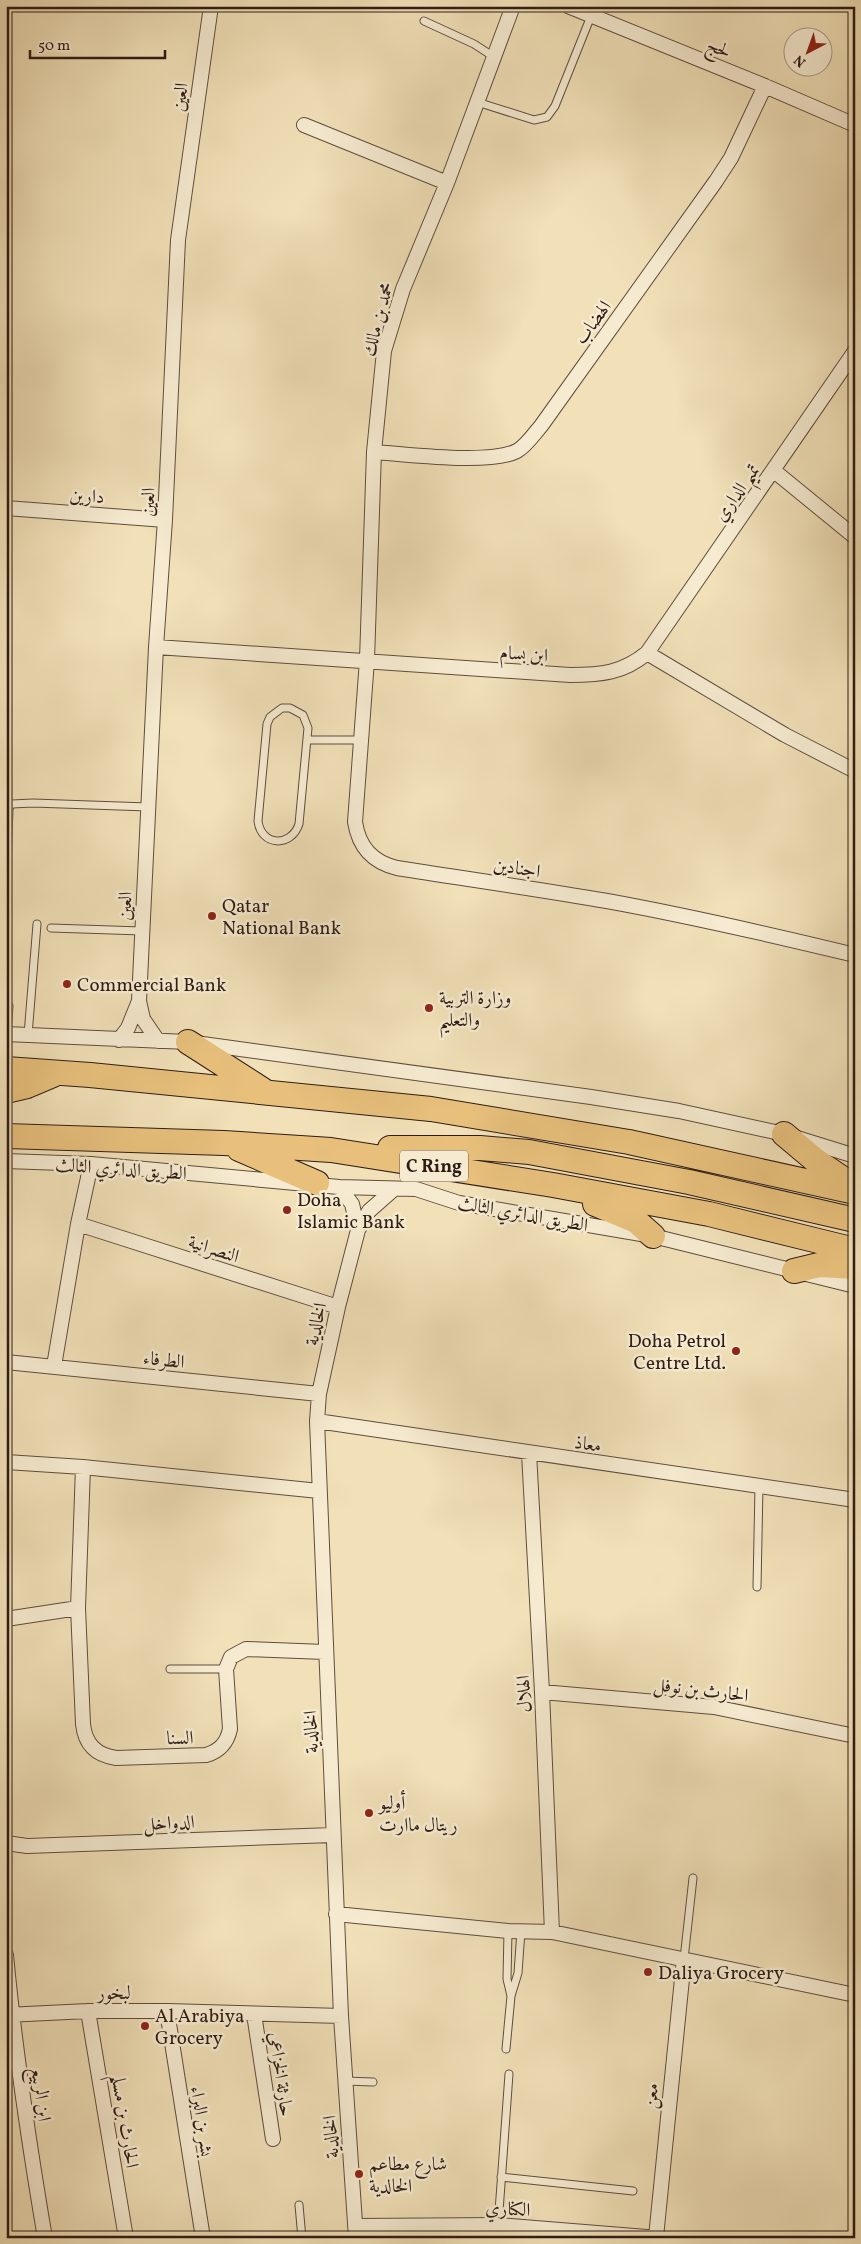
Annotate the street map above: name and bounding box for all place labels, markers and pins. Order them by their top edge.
place label: Qatar National Bank [222,894,341,942]
marker: Qatar National Bank [206,910,218,922]
place label: Commercial Bank [77,973,226,999]
marker: Commercial Bank [61,978,73,990]
place label: وزارة التربية والتعليم [439,986,511,1039]
marker: وزارة التربية والتعليم [423,1002,435,1014]
place label: Doha Islamic Bank [297,1188,405,1236]
marker: Doha Islamic Bank [281,1204,293,1216]
place label: Doha Petrol Centre Ltd. [628,1329,726,1377]
marker: Doha Petrol Centre Ltd. [730,1345,742,1357]
place label: أوليو ريتال ماارت [377,1790,458,1839]
marker: أوليو ريتال ماارت [363,1807,375,1819]
place label: Daliya Grocery [658,1961,784,1987]
marker: Daliya Grocery [642,1966,654,1978]
place label: Al Arabiya Grocery [155,2004,245,2052]
marker: Al Arabiya Grocery [139,2020,151,2032]
place label: شارع مطاعم الخالدية [369,2152,447,2200]
marker: شارع مطاعم الخالدية [353,2168,365,2180]

